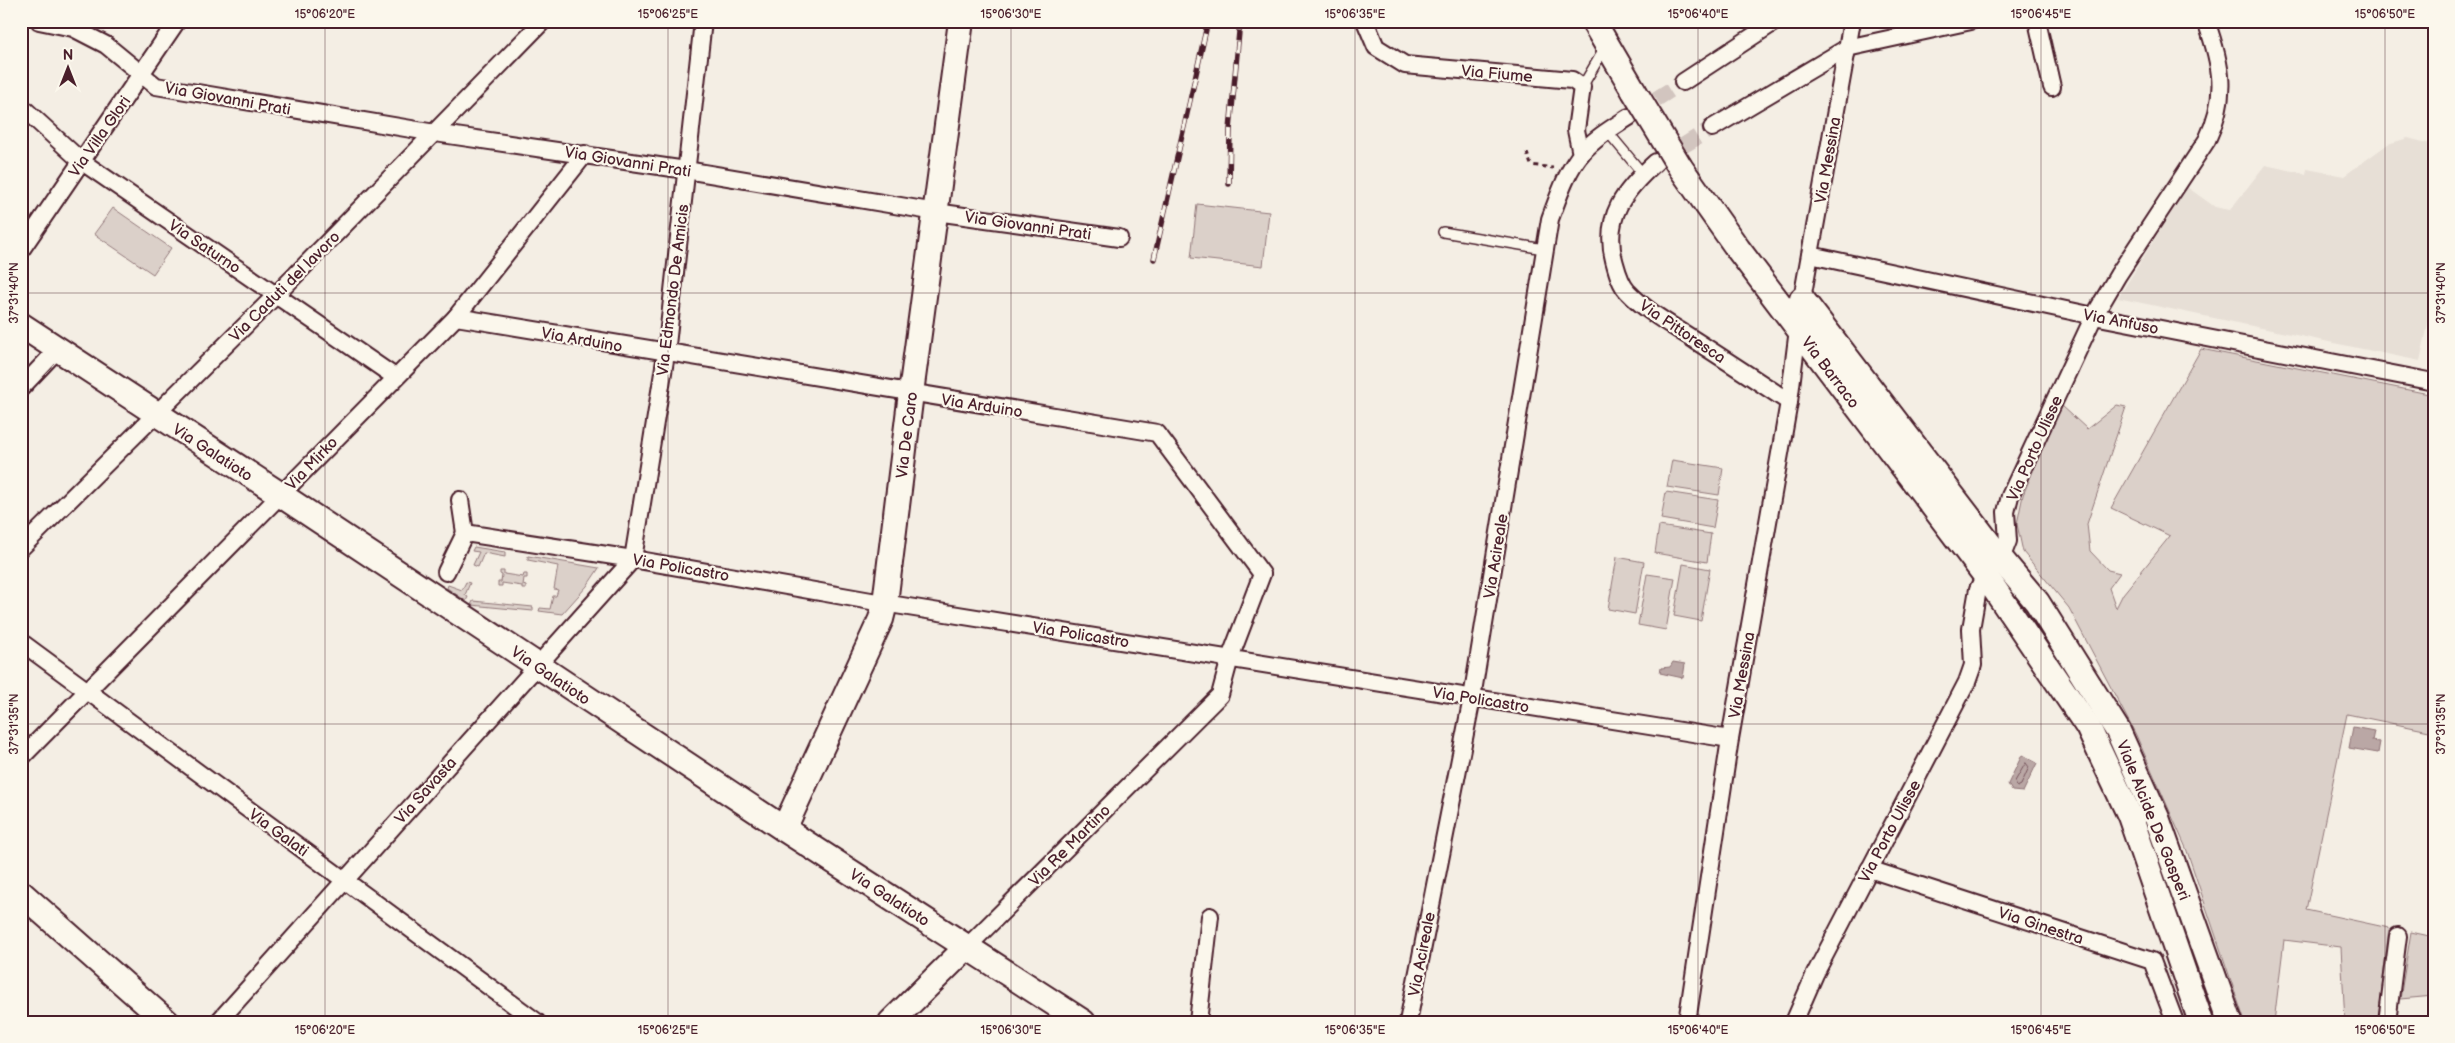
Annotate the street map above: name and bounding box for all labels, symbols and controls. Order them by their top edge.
text: 15°06'20"E [295,7,355,22]
text: 15°06'25"E [638,7,698,22]
text: 15°06'30"E [981,7,1041,22]
text: 15°06'35"E [1325,7,1385,22]
text: 15°06'40"E [1668,7,1728,22]
text: 15°06'45"E [2011,7,2071,22]
text: 15°06'50"E [2355,7,2415,22]
north arrow [42,42,92,92]
text: N [63,47,73,64]
street label: Via Fiume [1460,62,1534,87]
street label: Via Giovanni Prati [163,79,292,120]
street label: Via Villa Glori [65,93,135,181]
street label: Via Messina [1811,115,1845,205]
street label: Via Giovanni Prati [563,143,692,182]
street label: Via Edmondo De Amicis [654,203,693,377]
street label: Via Giovanni Prati [963,208,1092,245]
street label: Via Saturno [164,216,244,278]
street label: Via Caduti del lavoro [226,228,344,346]
text: 37°31'40"N [7,262,22,324]
text: 37°31'40"N [2434,262,2449,324]
street label: Via Pittoresca [1636,296,1729,368]
street label: Via Anfuso [2081,306,2160,339]
street label: Via Arduino [540,324,624,357]
street label: Via Barraco [1797,333,1863,413]
street label: Via De Caro [893,391,922,480]
street label: Via Arduino [940,391,1024,422]
street label: Via Porto Ulisse [2004,392,2067,504]
street label: Via Galatioto [169,420,256,486]
street label: Via Mirko [282,433,342,495]
street label: Via Acireale [1480,512,1513,600]
street label: Via Policastro [631,551,731,586]
street label: Via Policastro [1031,618,1131,653]
street label: Via Messina [1725,630,1759,720]
street label: Via Galatioto [507,643,593,710]
street label: Via Policastro [1431,683,1531,718]
text: 37°31'35"N [7,693,22,755]
text: 37°31'35"N [2434,693,2449,755]
street label: Viale Alcide De Gasperi [2112,738,2193,903]
street label: Via Savasta [391,754,461,828]
street label: Via Porto Ulisse [1855,777,1926,886]
street label: Via Re Martino [1025,801,1115,891]
street label: Via Galati [245,805,312,861]
street label: Via Galatioto [846,865,933,931]
street label: Via Ginestra [1995,904,2086,949]
street label: Via Acireale [1405,910,1440,998]
text: 15°06'20"E [295,1023,355,1038]
text: 15°06'25"E [638,1023,698,1038]
text: 15°06'30"E [981,1023,1041,1038]
text: 15°06'35"E [1325,1023,1385,1038]
text: 15°06'40"E [1668,1023,1728,1038]
text: 15°06'45"E [2011,1023,2071,1038]
text: 15°06'50"E [2355,1023,2415,1038]

